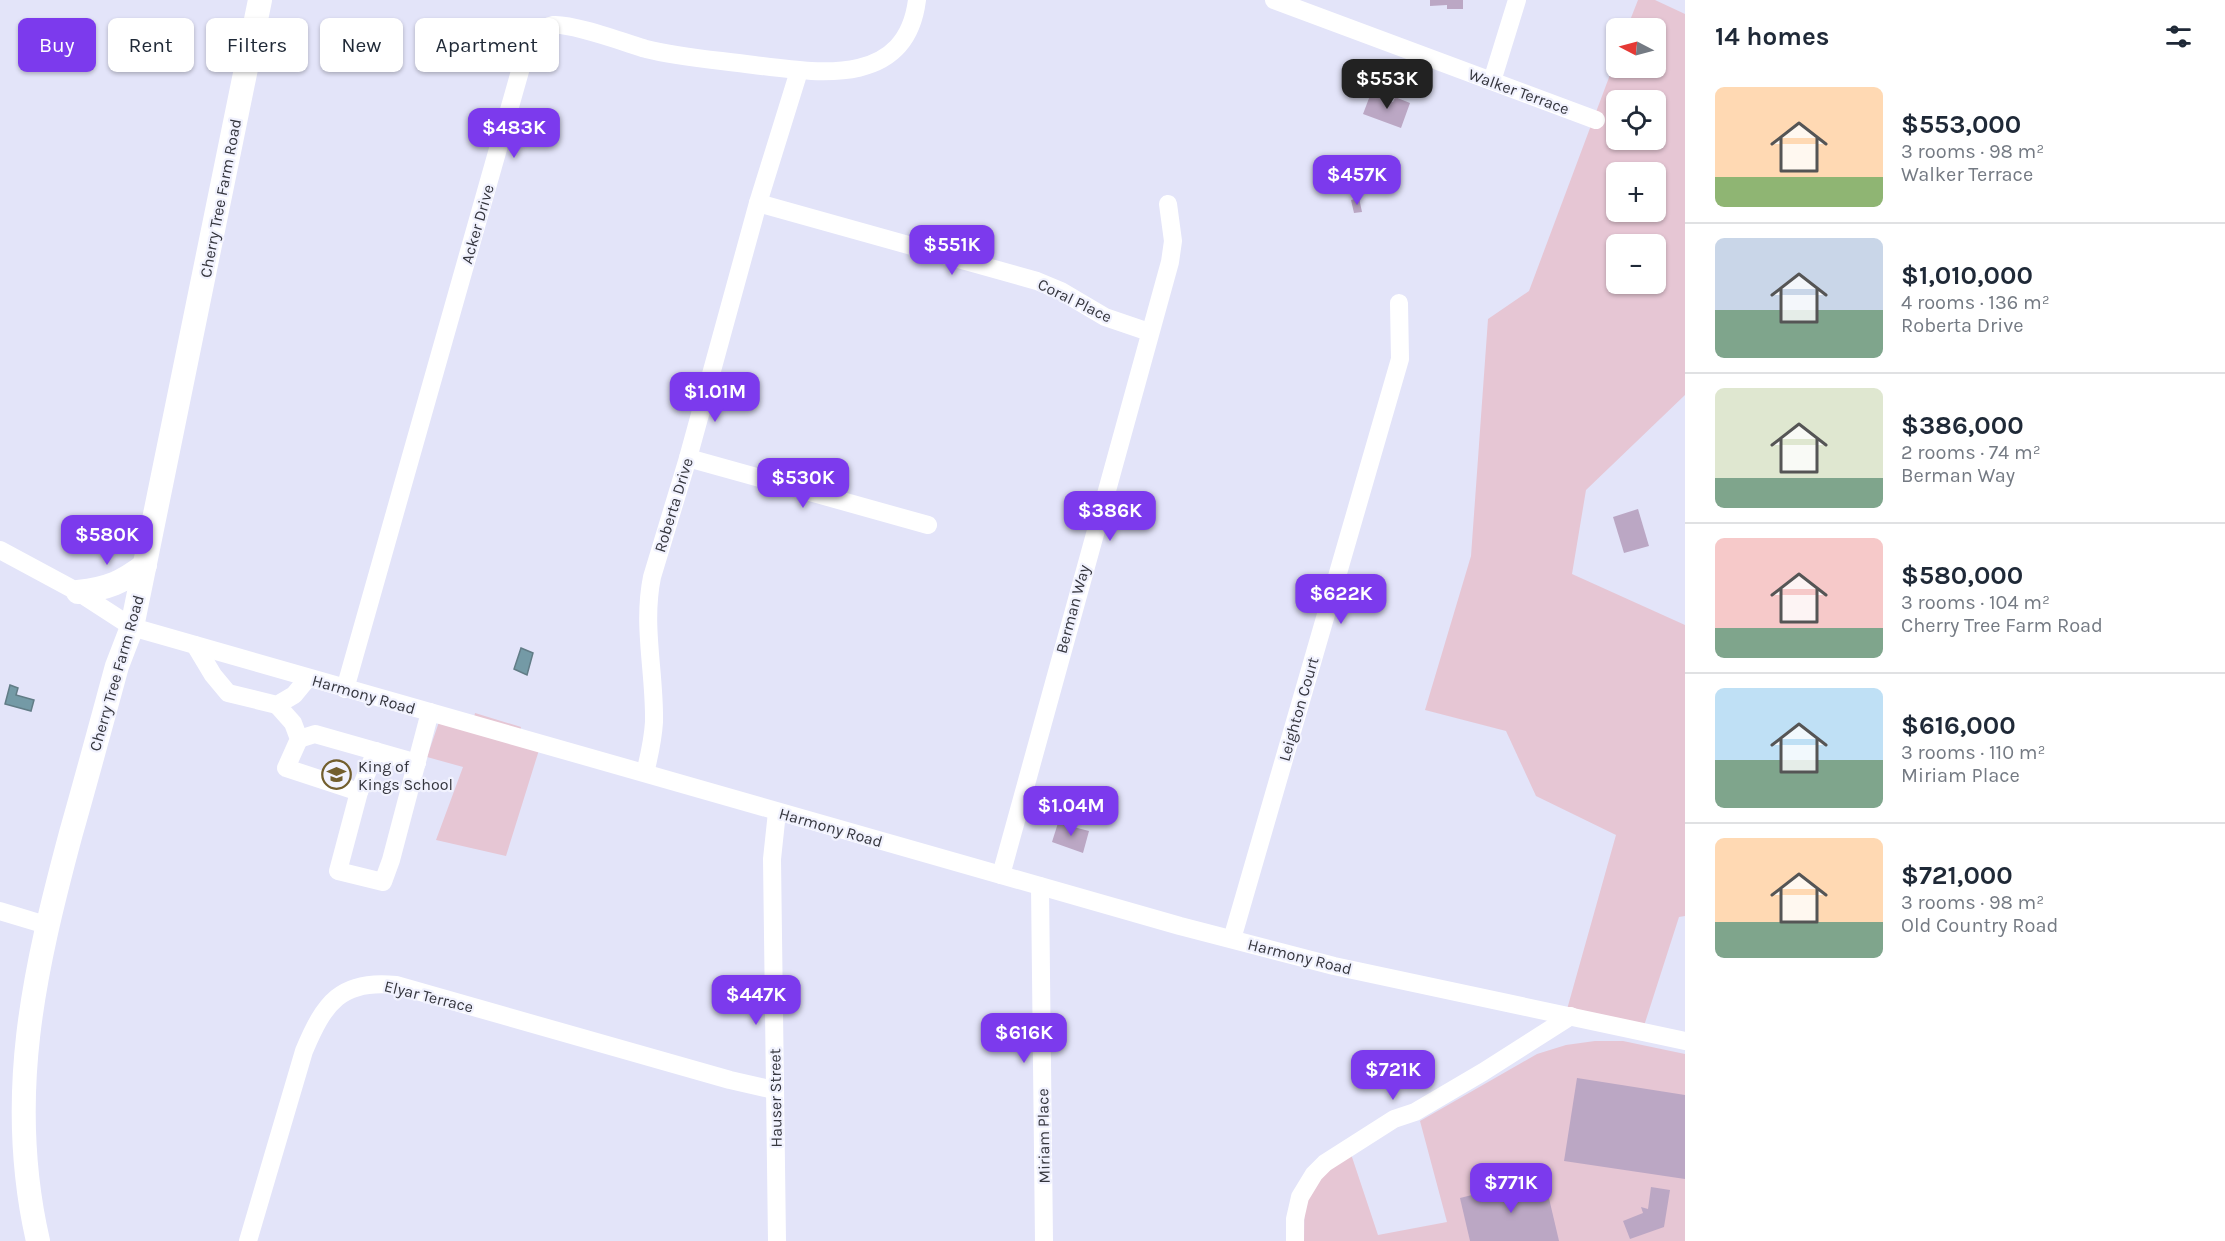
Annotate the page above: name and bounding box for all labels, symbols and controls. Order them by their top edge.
chip: Buy [18,18,96,72]
chip: Rent [108,18,194,72]
chip: Filters [206,18,308,72]
chip: New [320,18,403,72]
chip: Apartment [415,18,559,72]
north arrow [1606,18,1666,78]
map controls [1606,18,1666,294]
icon: filters [2162,20,2195,53]
text: 14 homes [1715,21,1829,52]
pin: $553K [1345,59,1429,110]
street label: Walker Terrace [1466,64,1572,118]
text: $553K [1356,67,1418,90]
button: locate [1606,90,1666,150]
pin: $483K [472,108,556,159]
text: $553,000 [1901,109,2021,140]
icon: home [1763,111,1835,183]
text: $483K [482,116,546,139]
street label: Cherry Tree Farm Road [196,117,245,279]
text: 3 rooms · 98 m² [1901,140,2044,163]
pin: $457K [1315,155,1399,206]
button: + [1606,162,1666,222]
text: $457K [1327,163,1387,186]
text: Walker Terrace [1901,163,2033,186]
street label: Acker Drive [457,182,498,266]
pin: $551K [910,225,994,276]
text: $551K [923,233,981,256]
button: − [1606,234,1666,294]
text: $1,010,000 [1901,260,2033,291]
icon: home [1763,262,1835,334]
street label: Coral Place [1035,274,1115,327]
text: 4 rooms · 136 m² [1901,291,2050,314]
text: Roberta Drive [1901,314,2024,337]
pin: $1.01M [666,372,764,423]
text: $1.01M [684,380,746,403]
text: $386,000 [1901,410,2024,441]
icon: home [1763,412,1835,484]
text: 2 rooms · 74 m² [1901,441,2041,464]
street label: Roberta Drive [650,456,697,555]
pin: $530K [761,458,845,509]
text: Berman Way [1901,464,2015,487]
text: $530K [771,466,835,489]
pin: $386K [1068,491,1152,542]
text: $386K [1078,499,1142,522]
pin: $580K [65,515,149,566]
text: $580K [75,523,139,546]
text: $580,000 [1901,560,2023,591]
street label: Berman Way [1052,562,1094,656]
icon: home [1763,562,1835,634]
pin: $622K [1299,574,1383,625]
text: $622K [1309,582,1373,605]
text: 3 rooms · 104 m² [1901,591,2050,614]
street label: Cherry Tree Farm Road [85,593,148,753]
text: Cherry Tree Farm Road [1901,614,2103,637]
street label: Leighton Court [1275,655,1322,763]
street label: Harmony Road [310,671,418,718]
text: $616,000 [1901,710,2016,741]
icon: home [1763,712,1835,784]
text: 3 rooms · 110 m² [1901,741,2046,764]
place label: King of Kings School [358,757,453,794]
school or university icon: King of Kings School [321,759,353,791]
text: Miriam Place [1901,764,2020,787]
pin: $1.04M [1022,786,1120,837]
text: $1.04M [1037,794,1105,817]
street label: Harmony Road [777,804,885,851]
text: $721,000 [1901,860,2013,891]
icon: home [1763,862,1835,934]
text: 3 rooms · 98 m² [1901,891,2044,914]
text: Old Country Road [1901,914,2058,937]
street label: Harmony Road [1246,934,1354,979]
pin: $447K [714,975,798,1026]
street label: Elyar Terrace [382,976,475,1017]
text: $447K [726,983,786,1006]
pin: $616K [982,1013,1066,1064]
text: $616K [995,1021,1053,1044]
street label: Hauser Street [765,1048,786,1148]
pin: $721K [1351,1050,1435,1101]
text: $721K [1365,1058,1421,1081]
street label: Miriam Place [1033,1088,1054,1184]
pin: $771K [1469,1163,1553,1214]
text: $771K [1484,1171,1538,1194]

